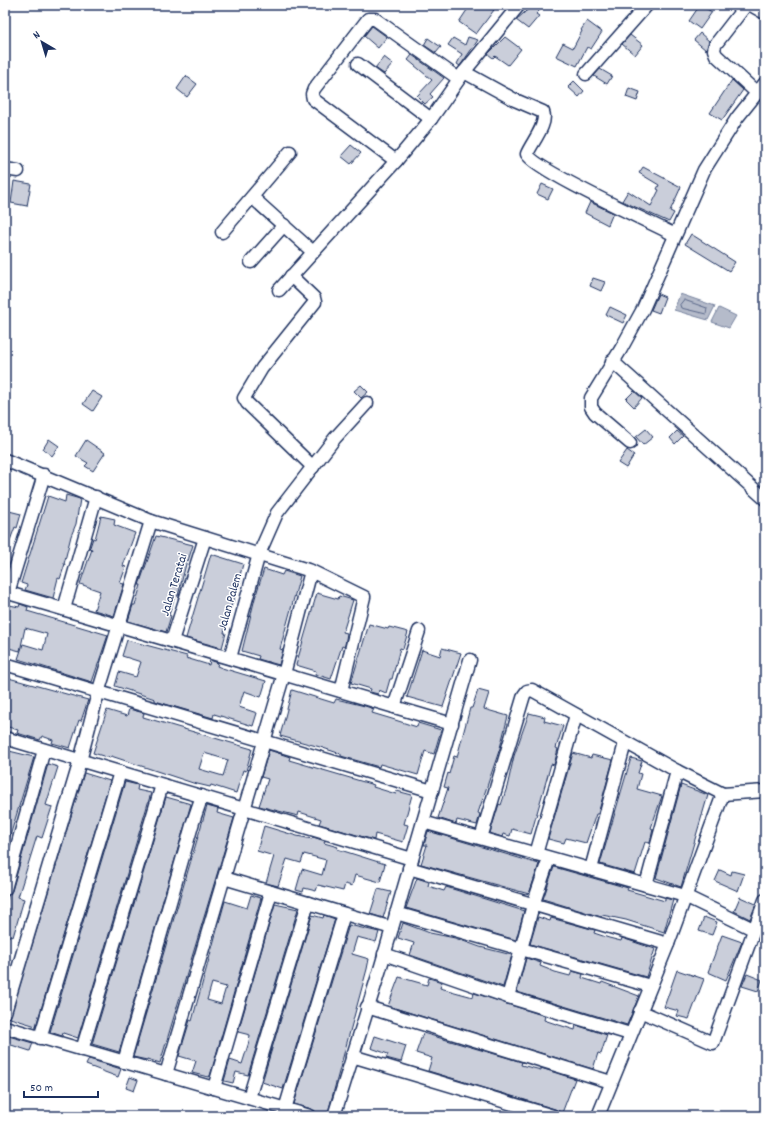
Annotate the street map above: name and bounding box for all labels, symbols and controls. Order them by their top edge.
north arrow [22,22,62,62]
text: N [30,27,45,44]
street label: Jalan Teratai [157,551,194,618]
street label: Jalan Palem [214,571,248,633]
scale bar [24,1073,98,1099]
text: 50 m [30,1080,53,1097]

